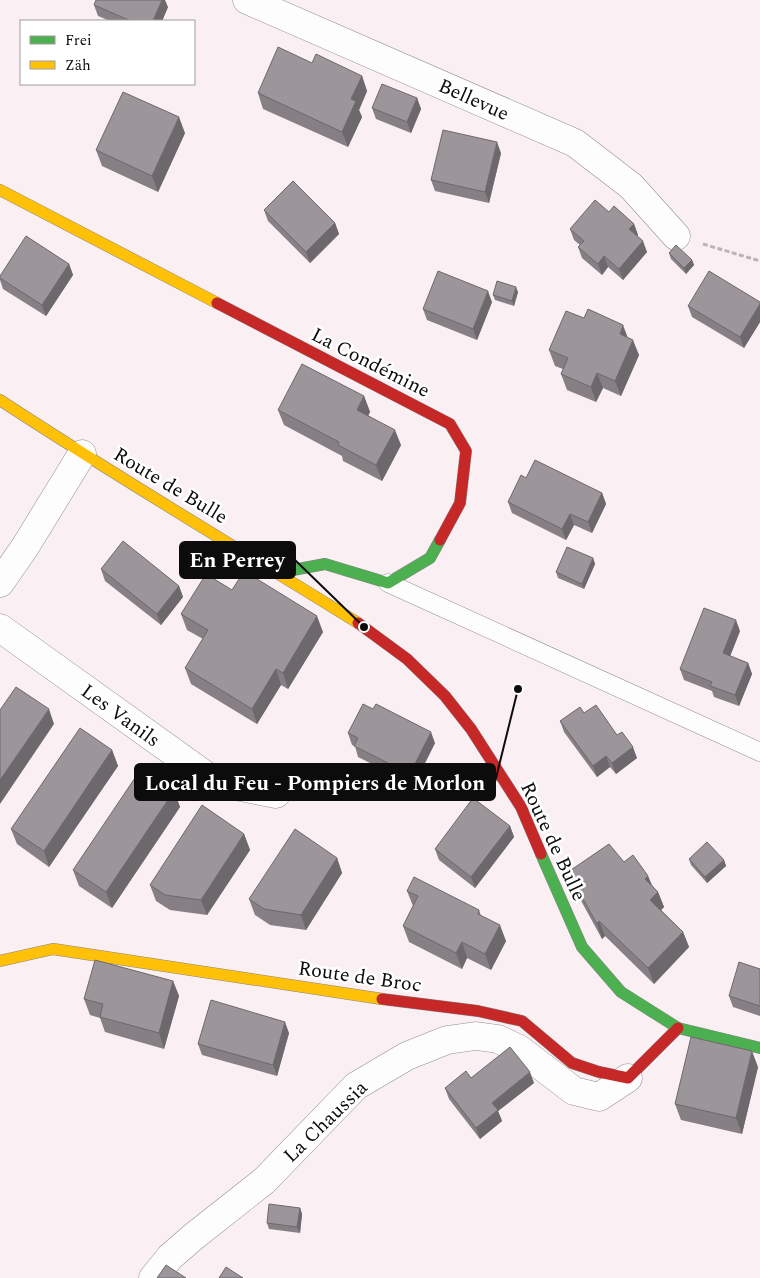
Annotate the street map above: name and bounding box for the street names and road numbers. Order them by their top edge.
street label: Bellevue [433,71,514,129]
street label: La Condémine [306,320,435,406]
street label: Route de Bulle [108,440,233,532]
street label: Les Vanils [74,677,166,755]
street label: Route de Bulle [512,777,594,906]
street label: Route de Broc [296,953,424,1001]
street label: La Chaussia [277,1073,375,1170]

